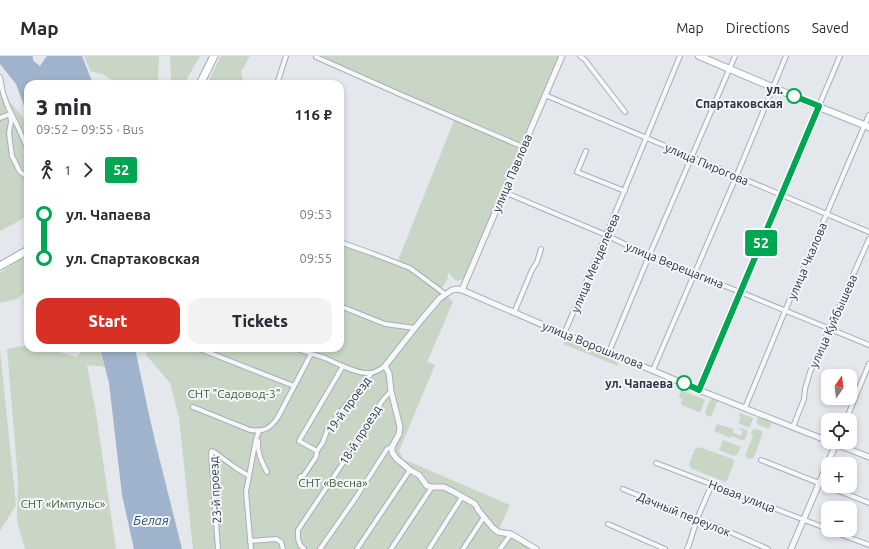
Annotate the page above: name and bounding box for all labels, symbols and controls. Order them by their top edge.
text: Map [20,17,59,39]
text: Map [676,20,704,36]
text: Directions [726,20,790,36]
text: Saved [812,20,849,36]
place label: ул. Спартаковская [695,83,783,110]
marker: ул. Спартаковская [786,88,802,104]
text: 3 min [36,94,92,119]
text: 116 ₽ [295,106,332,123]
text: 09:52 – 09:55 · Bus [36,122,144,136]
street label: улица Павлова [490,132,534,214]
street label: улица Пирогова [663,140,751,188]
icon: walk [36,159,58,181]
icon: forward [77,159,99,181]
text: 52 [113,162,129,178]
text: 1 [64,163,71,177]
text: ул. Чапаева [66,206,151,223]
text: 09:53 [299,207,332,221]
street label: улица Менделеева [568,212,622,314]
street label: улица Чкалова [785,221,829,301]
line badge: 52 [743,230,779,256]
text: 52 [753,235,769,251]
street label: улица Верещагина [624,239,726,291]
text: ул. Спартаковская [66,250,200,267]
text: 09:55 [299,251,332,265]
street label: улица Куйбышева [807,272,859,370]
button: Start [36,298,180,344]
button: Tickets [188,298,332,344]
street label: улица Ворошилова [541,319,645,371]
north arrow [821,369,857,405]
map controls [821,369,857,537]
street label: 19-й проезд [323,374,373,436]
marker: ул. Чапаева [676,375,692,391]
place label: ул. Чапаева [605,377,673,390]
park label: СНТ "Садовод-3" [187,387,281,400]
street label: 18-й проезд [337,403,383,467]
button: locate [821,413,857,449]
street label: 23-й проезд [207,456,223,524]
button: + [821,457,857,493]
park label: СНТ «Весна» [298,476,368,489]
street label: Новая улица [707,477,777,515]
street label: Дачный переулок [635,489,733,539]
park label: СНТ «Импульс» [21,497,106,510]
button: − [821,501,857,537]
water label: Белая [133,513,169,527]

